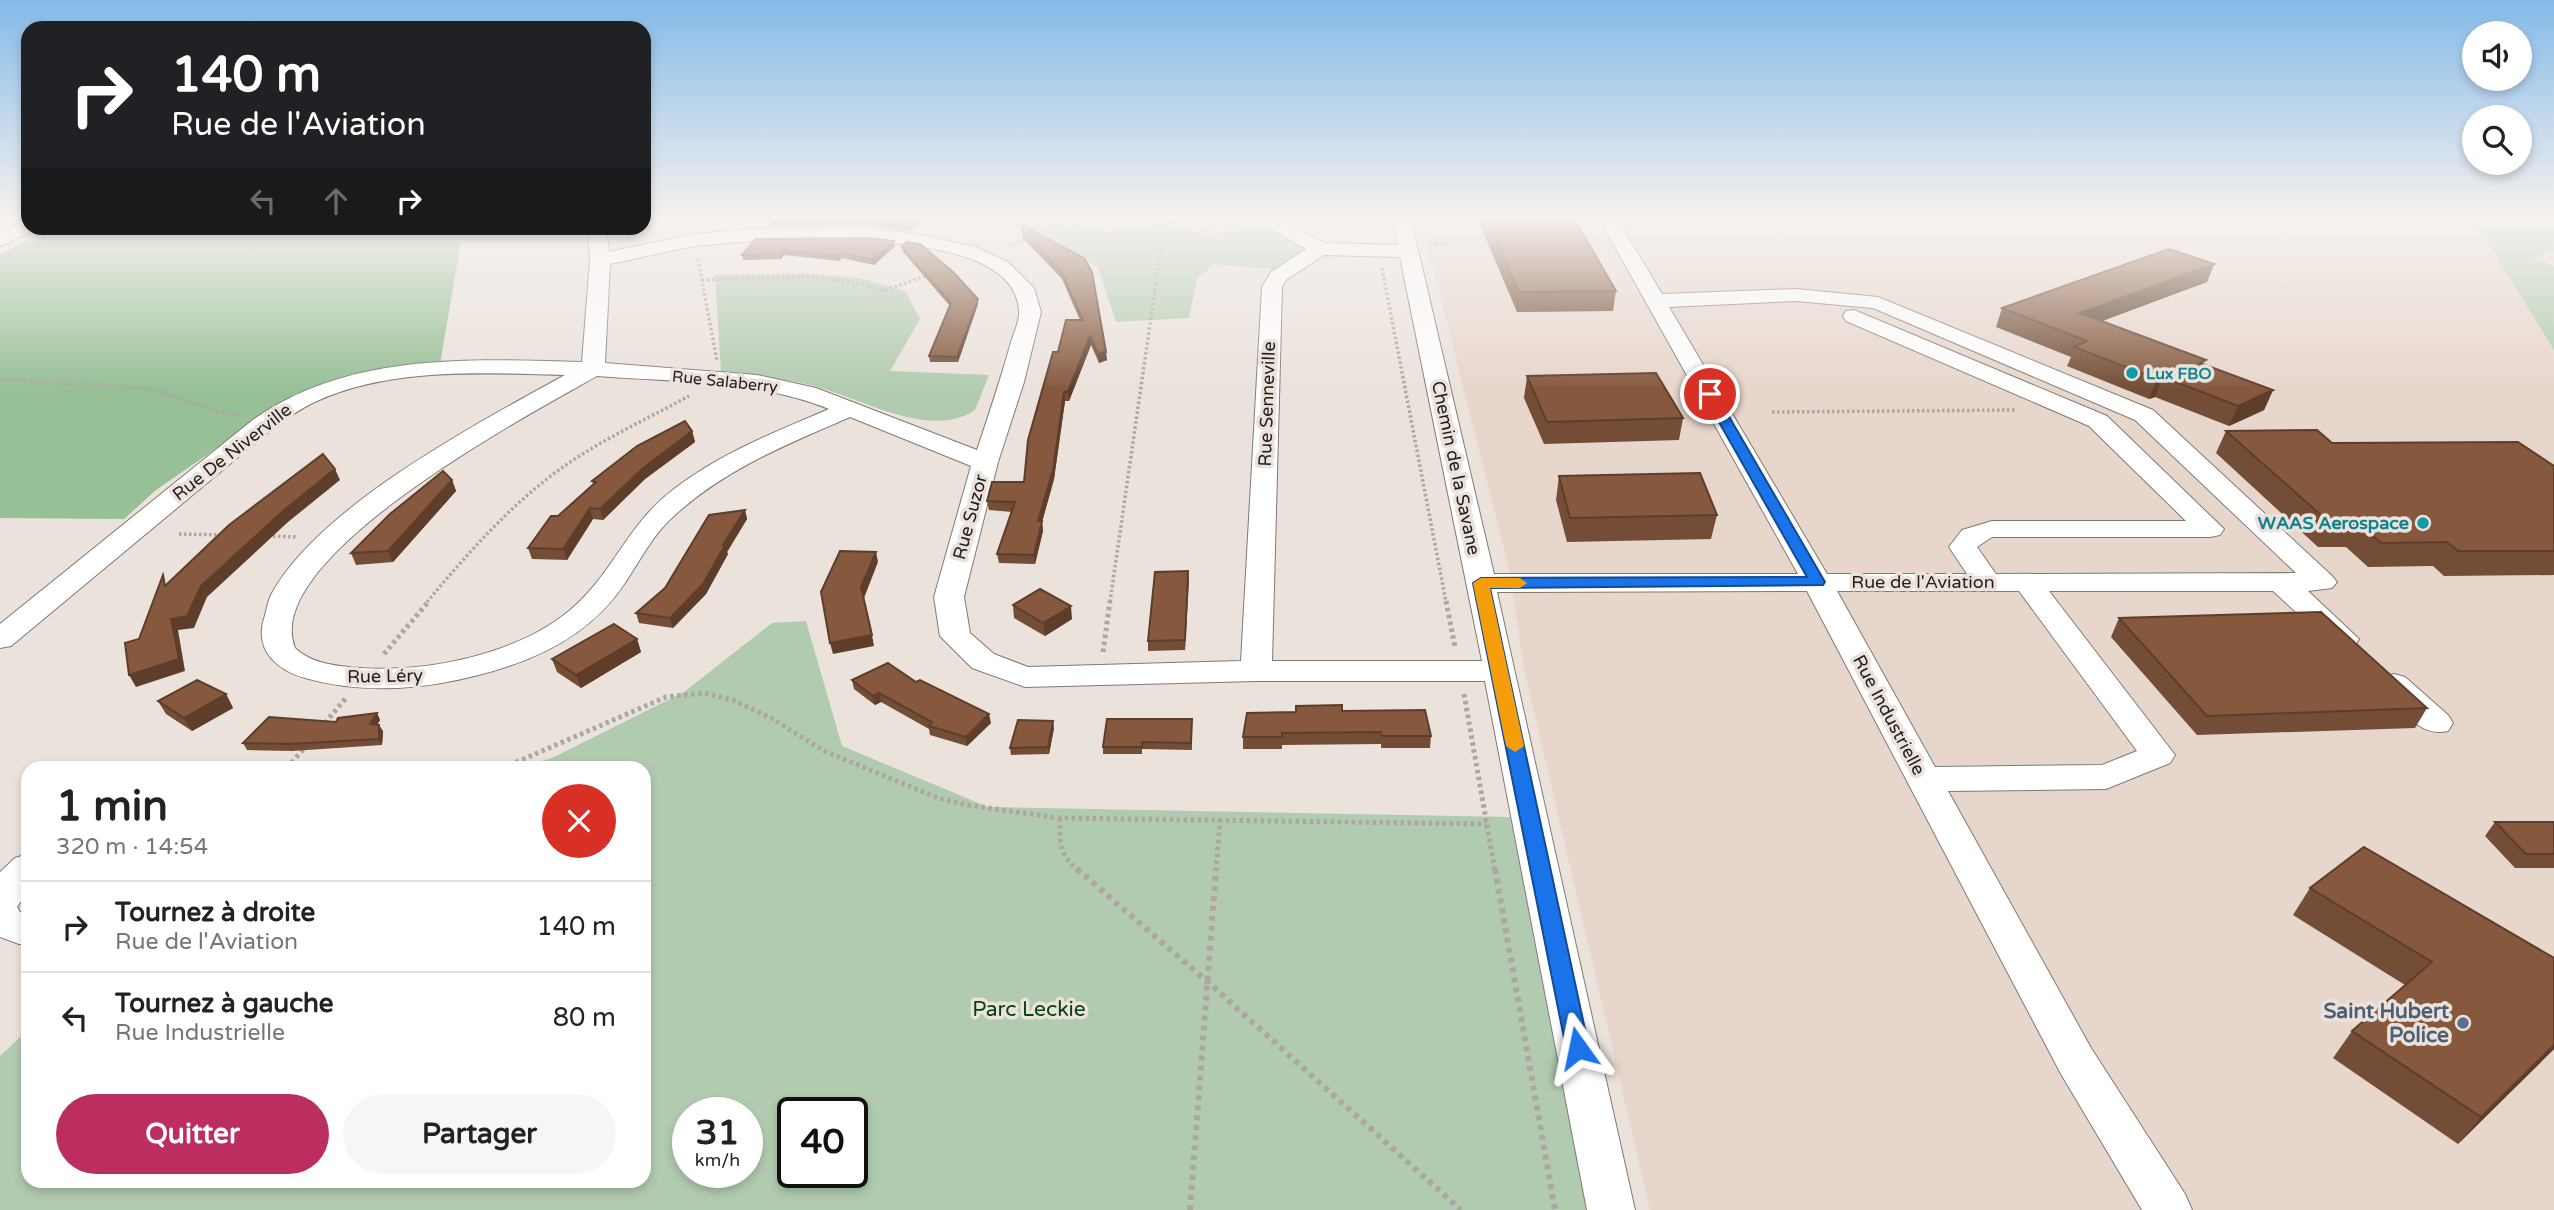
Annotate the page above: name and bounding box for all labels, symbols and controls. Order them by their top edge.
map controls [2462,21,2532,175]
button: sound [2462,21,2532,91]
text: 140 m [171,46,321,105]
icon: right [56,49,147,140]
button: search [2462,105,2532,175]
text: Rue de l'Aviation [171,106,426,144]
icon: left [244,182,282,220]
icon: ahead [317,182,355,220]
icon: right [390,182,428,220]
street label: Rue Senneville [1254,341,1280,467]
pin [1680,364,1740,424]
place label: Lux FBO [2146,364,2211,384]
marker: Lux FBO [2124,365,2140,381]
street label: Rue Salaberry [671,366,779,398]
icon: arrive [1691,375,1729,413]
street label: Chemin de la Savane [1427,379,1485,557]
street label: Rue De Niverville [168,399,296,505]
street label: Rue Suzor [948,472,992,562]
place label: WAAS Aerospace [2258,512,2409,534]
marker: WAAS Aerospace [2415,515,2431,531]
street label: Rue de l'Aviation [1851,571,1995,593]
street label: Rue Industrielle [1848,651,1930,779]
street label: Rue Léry [347,664,423,688]
text: 1 min [56,781,168,832]
button: close [542,784,616,858]
text: 320 m · 14:54 [56,833,208,861]
text: Tournez à droite [115,897,315,928]
icon: right [56,908,94,946]
text: 140 m [536,911,616,942]
text: Rue de l'Aviation [115,928,298,956]
text: Tournez à gauche [115,988,334,1019]
park label: Parc Leckie [972,997,1086,1022]
icon: left [56,999,94,1037]
place label: Saint Hubert Police [2323,999,2449,1048]
text: 80 m [553,1002,616,1033]
position arrow [1541,1011,1615,1085]
marker: Saint Hubert Police [2455,1015,2471,1031]
text: Rue Industrielle [115,1019,285,1047]
button: Quitter [56,1094,329,1174]
button: Partager [343,1094,616,1174]
speed limit sign: 40 [777,1097,868,1188]
text: 31 [696,1112,739,1154]
text: km/h [695,1149,740,1171]

